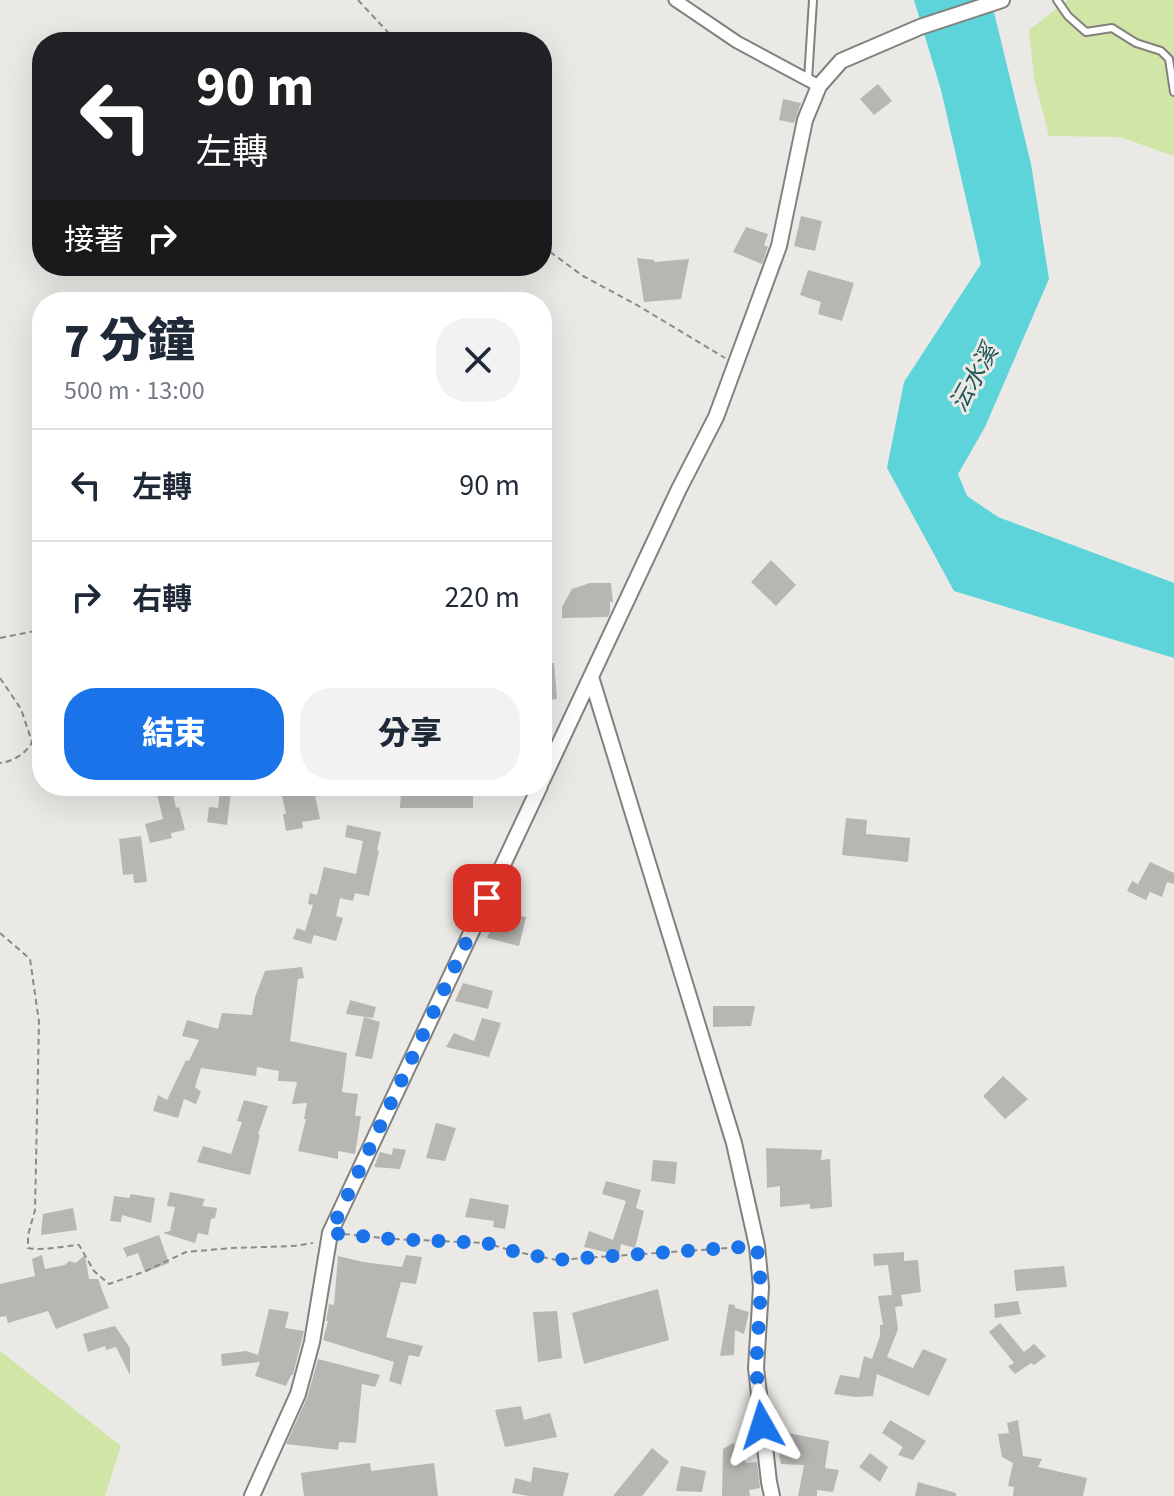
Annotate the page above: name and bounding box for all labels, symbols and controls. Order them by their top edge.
text: 90 m [196,48,314,127]
icon: left [64,64,168,168]
text: 左轉 [196,127,268,178]
icon: right [140,216,184,260]
text: 接著 [64,219,124,262]
text: 7 分鐘 [64,308,195,376]
button: close [436,318,520,402]
water label: 沄水溪 [942,336,1009,418]
text: 500 m · 13:00 [64,372,205,409]
icon: left [64,463,108,507]
text: 90 m [459,464,520,507]
text: 左轉 [132,466,192,509]
icon: right [64,575,108,619]
text: 220 m [444,576,520,619]
text: 右轉 [132,578,192,621]
button: 結束 [64,688,284,780]
button: 分享 [300,688,520,780]
pin [453,864,521,932]
icon: arrive [465,876,509,920]
position arrow [720,1383,804,1467]

